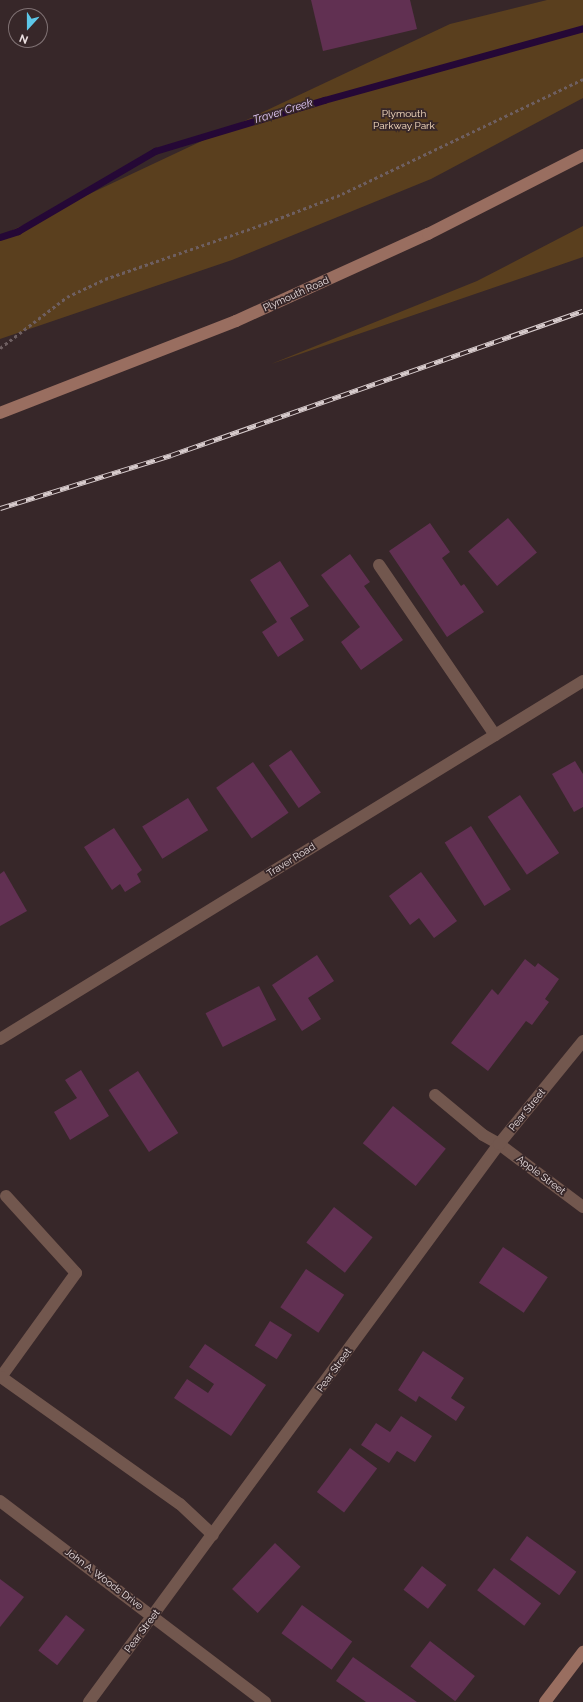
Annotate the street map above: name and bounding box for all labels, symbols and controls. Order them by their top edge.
north arrow [8,8,48,48]
text: N [18,31,30,46]
water label: Traver Creek [251,97,315,127]
park label: Plymouth Parkway Park [373,107,435,130]
street label: Plymouth Road [261,274,331,314]
street label: Traver Road [264,840,318,880]
street label: Pear Street [506,1086,548,1134]
street label: Apple Street [514,1153,568,1197]
street label: Pear Street [314,1346,354,1394]
street label: John A. Woods Drive [62,1546,146,1612]
street label: Pear Street [122,1607,162,1655]

